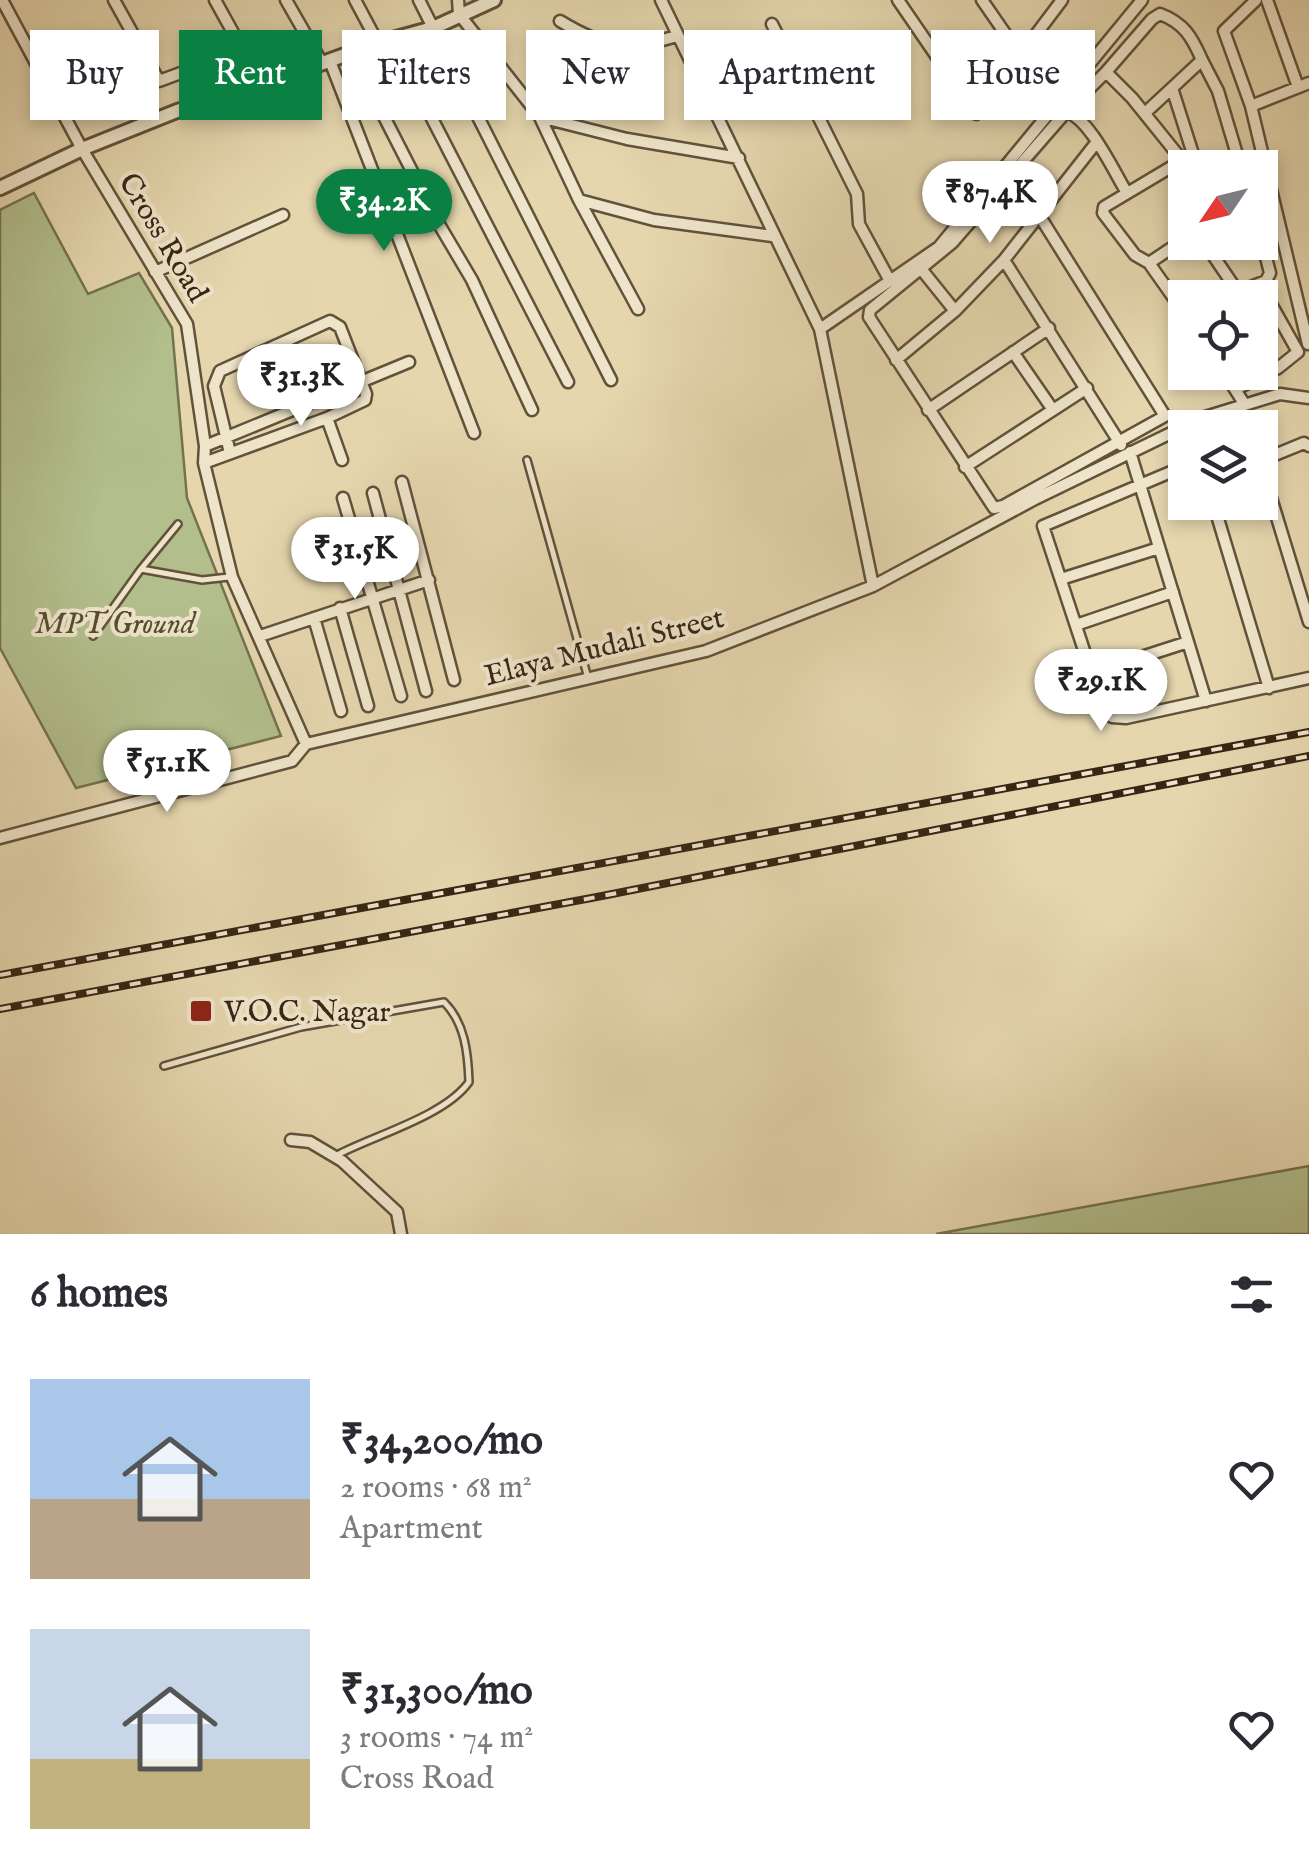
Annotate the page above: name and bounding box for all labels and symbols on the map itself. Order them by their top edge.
north arrow [1168,150,1278,260]
pin: ₹87.4K [909,161,1071,246]
street label: Cross Road [109,167,216,310]
pin: ₹34.2K [303,169,465,254]
pin: ₹31.3K [220,344,382,429]
pin: ₹31.5K [274,517,436,602]
street label: Elaya Mudali Street [481,600,728,696]
park label: MPT Ground [35,606,197,644]
pin: ₹29.1K [1020,649,1182,734]
pin: ₹51.1K [86,730,248,815]
place label: V.O.C. Nagar [223,994,390,1032]
marker: V.O.C. Nagar [188,998,214,1024]

